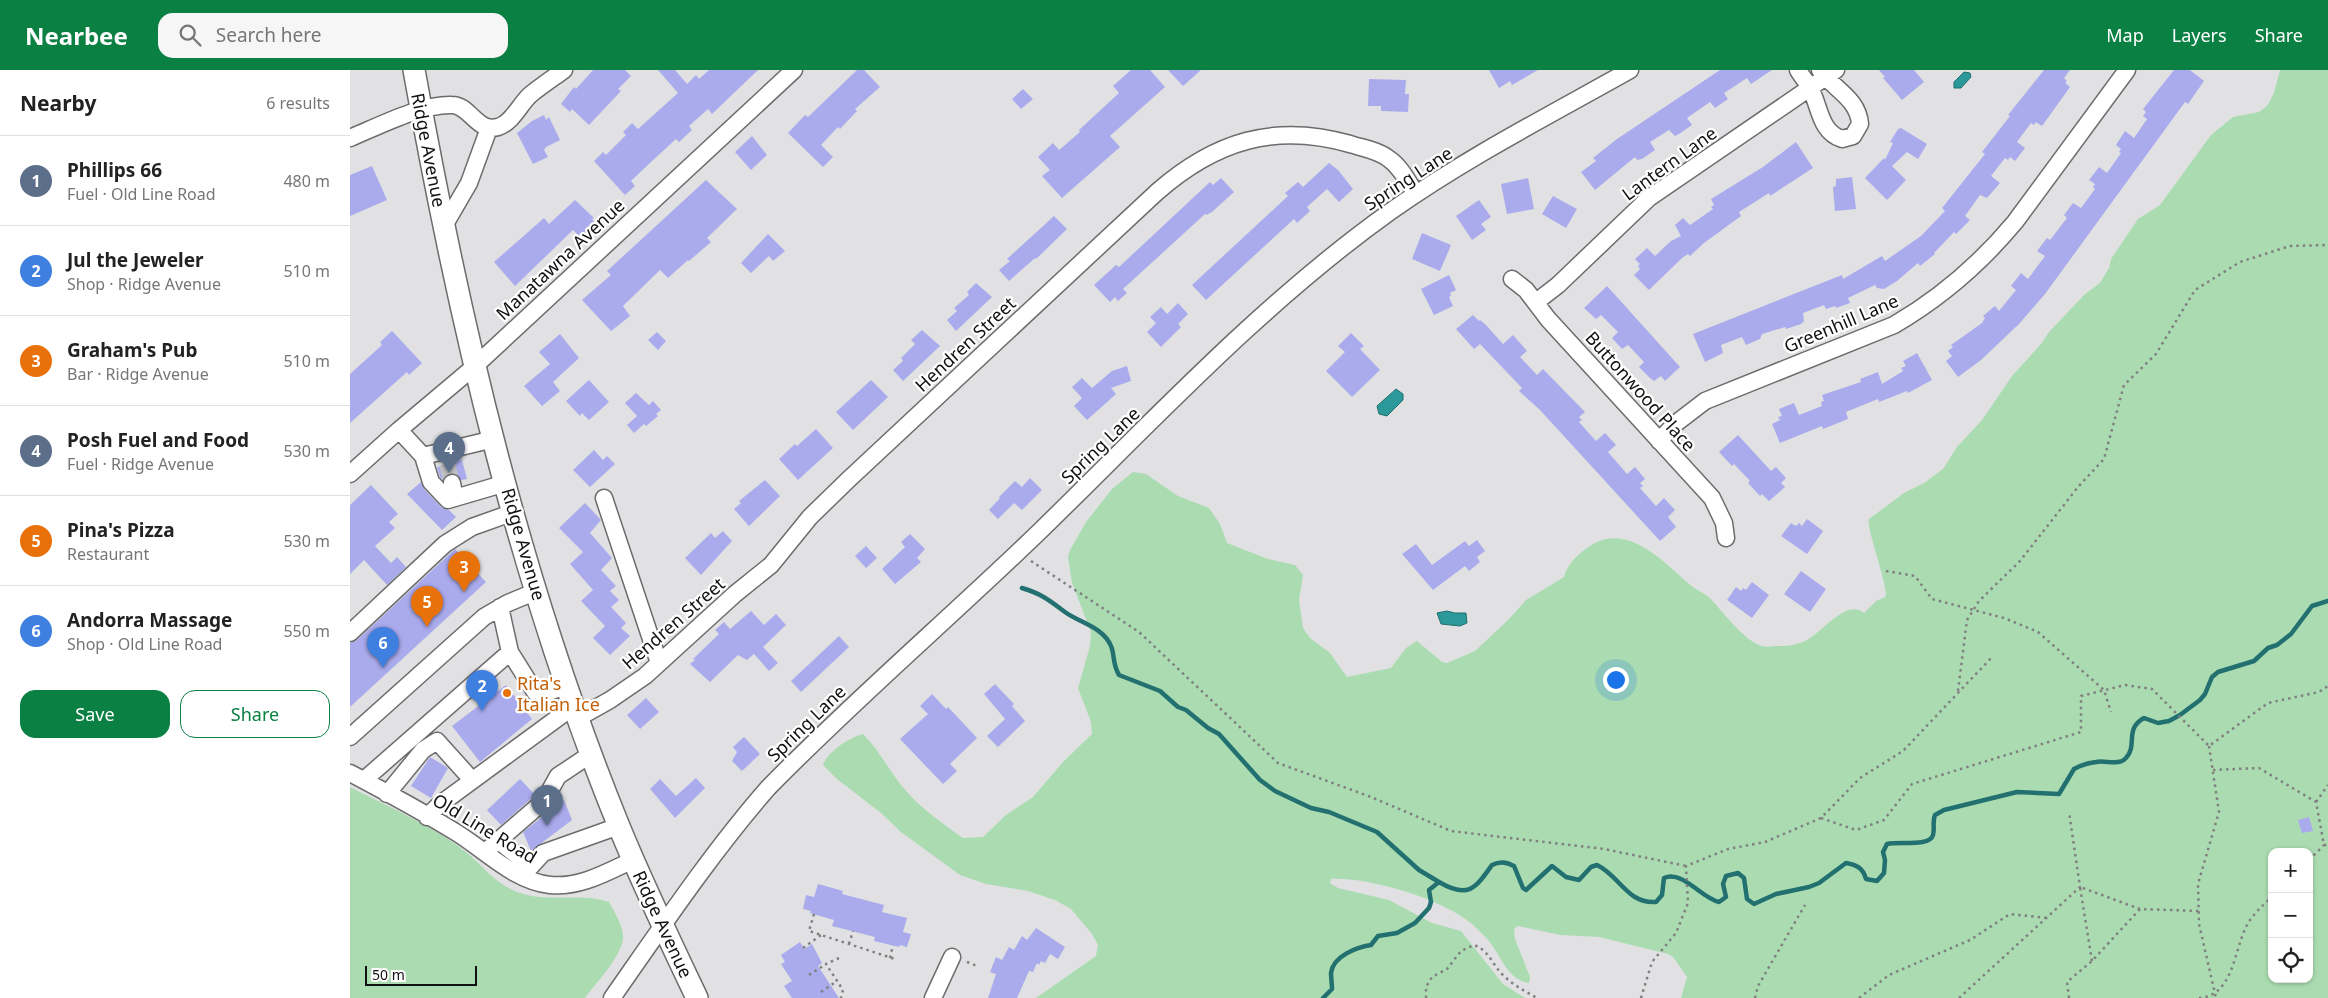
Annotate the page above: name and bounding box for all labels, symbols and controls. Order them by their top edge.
search box [158,13,508,58]
text: Nearbee [25,19,128,52]
icon: search [176,21,204,49]
text: Search here [216,22,322,48]
text: Map [2106,23,2144,47]
text: Layers [2172,23,2227,47]
text: Share [2255,23,2303,47]
text: Nearby [20,89,96,117]
street label: Ridge Avenue [406,91,452,209]
text: 6 results [266,92,330,114]
street label: Lantern Lane [1617,121,1721,205]
street label: Spring Lane [1359,141,1457,215]
text: Phillips 66 [67,157,162,183]
text: 1 [31,170,41,192]
text: 480 m [283,170,330,192]
text: Fuel · Old Line Road [67,183,216,205]
street label: Manatawna Avenue [491,193,629,325]
text: Jul the Jeweler [67,247,203,273]
text: 2 [31,260,41,282]
text: 510 m [283,260,330,282]
text: Shop · Ridge Avenue [67,273,221,295]
street label: Greenhill Lane [1780,288,1902,358]
street label: Hendren Street [910,291,1021,397]
street label: Buttonwood Place [1581,326,1701,456]
text: Graham's Pub [67,337,197,363]
text: 3 [31,350,41,372]
text: 510 m [283,350,330,372]
text: Bar · Ridge Avenue [67,363,209,385]
street label: Spring Lane [1055,401,1145,489]
text: Posh Fuel and Food [67,427,249,453]
pin: 4 [433,432,465,473]
text: 4 [31,440,41,462]
text: 530 m [283,440,330,462]
text: Fuel · Ridge Avenue [67,453,214,475]
street label: Ridge Avenue [496,485,552,603]
text: Pina's Pizza [67,517,175,543]
text: 5 [31,530,41,552]
text: 530 m [283,530,330,552]
text: Restaurant [67,543,149,565]
pin: 3 [448,551,480,592]
street label: Hendren Street [616,571,730,674]
pin: 5 [411,586,443,627]
text: Andorra Massage [67,607,232,633]
text: 6 [31,620,41,642]
text: 550 m [283,620,330,642]
pin: 6 [367,627,399,668]
text: Shop · Old Line Road [67,633,222,655]
your location [1603,667,1629,693]
pin: 2 [466,670,498,711]
place label: Rita's Italian Ice [517,671,600,716]
street label: Spring Lane [761,679,851,767]
marker: Rita's Italian Ice [501,687,513,699]
button: Save [20,690,170,738]
button: Share [180,690,330,738]
pin: 1 [531,785,563,826]
street label: Old Line Road [428,787,542,869]
map controls [2268,848,2313,983]
button: + [2268,848,2313,893]
street label: Ridge Avenue [628,866,698,982]
button: − [2268,893,2313,938]
button: locate [2268,938,2313,983]
scale bar [365,963,478,986]
text: 50 m [372,965,405,984]

